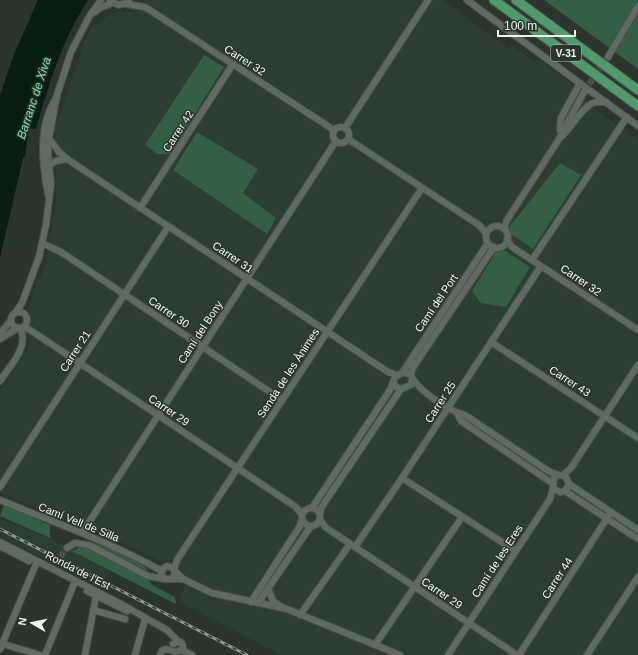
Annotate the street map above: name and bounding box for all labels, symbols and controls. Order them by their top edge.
scale bar [498,12,575,38]
text: 100 m [504,19,537,33]
street label: Carrer 32 [222,42,268,78]
road number: V-31 [551,45,581,61]
water label: Barranc de Xiva [14,55,54,141]
street label: Carrer 42 [160,108,196,154]
street label: Carrer 31 [210,239,256,275]
street label: Carrer 32 [558,262,604,298]
street label: Camí del Port [412,272,460,334]
street label: Carrer 30 [146,294,192,330]
street label: Camí del Bony [175,298,225,366]
street label: Senda de les Ànimes [255,326,322,420]
street label: Carrer 21 [57,328,93,374]
street label: Carrer 43 [547,363,593,399]
street label: Carrer 25 [422,379,458,425]
street label: Carrer 29 [146,392,192,428]
street label: Camí Vell de Silla [37,500,122,544]
street label: Camí de les Eres [469,522,525,600]
street label: Ronda de l'Est [44,548,112,592]
street label: Carrer 44 [539,555,575,601]
street label: Carrer 29 [419,575,465,611]
north arrow [12,603,52,643]
text: N [16,617,29,626]

